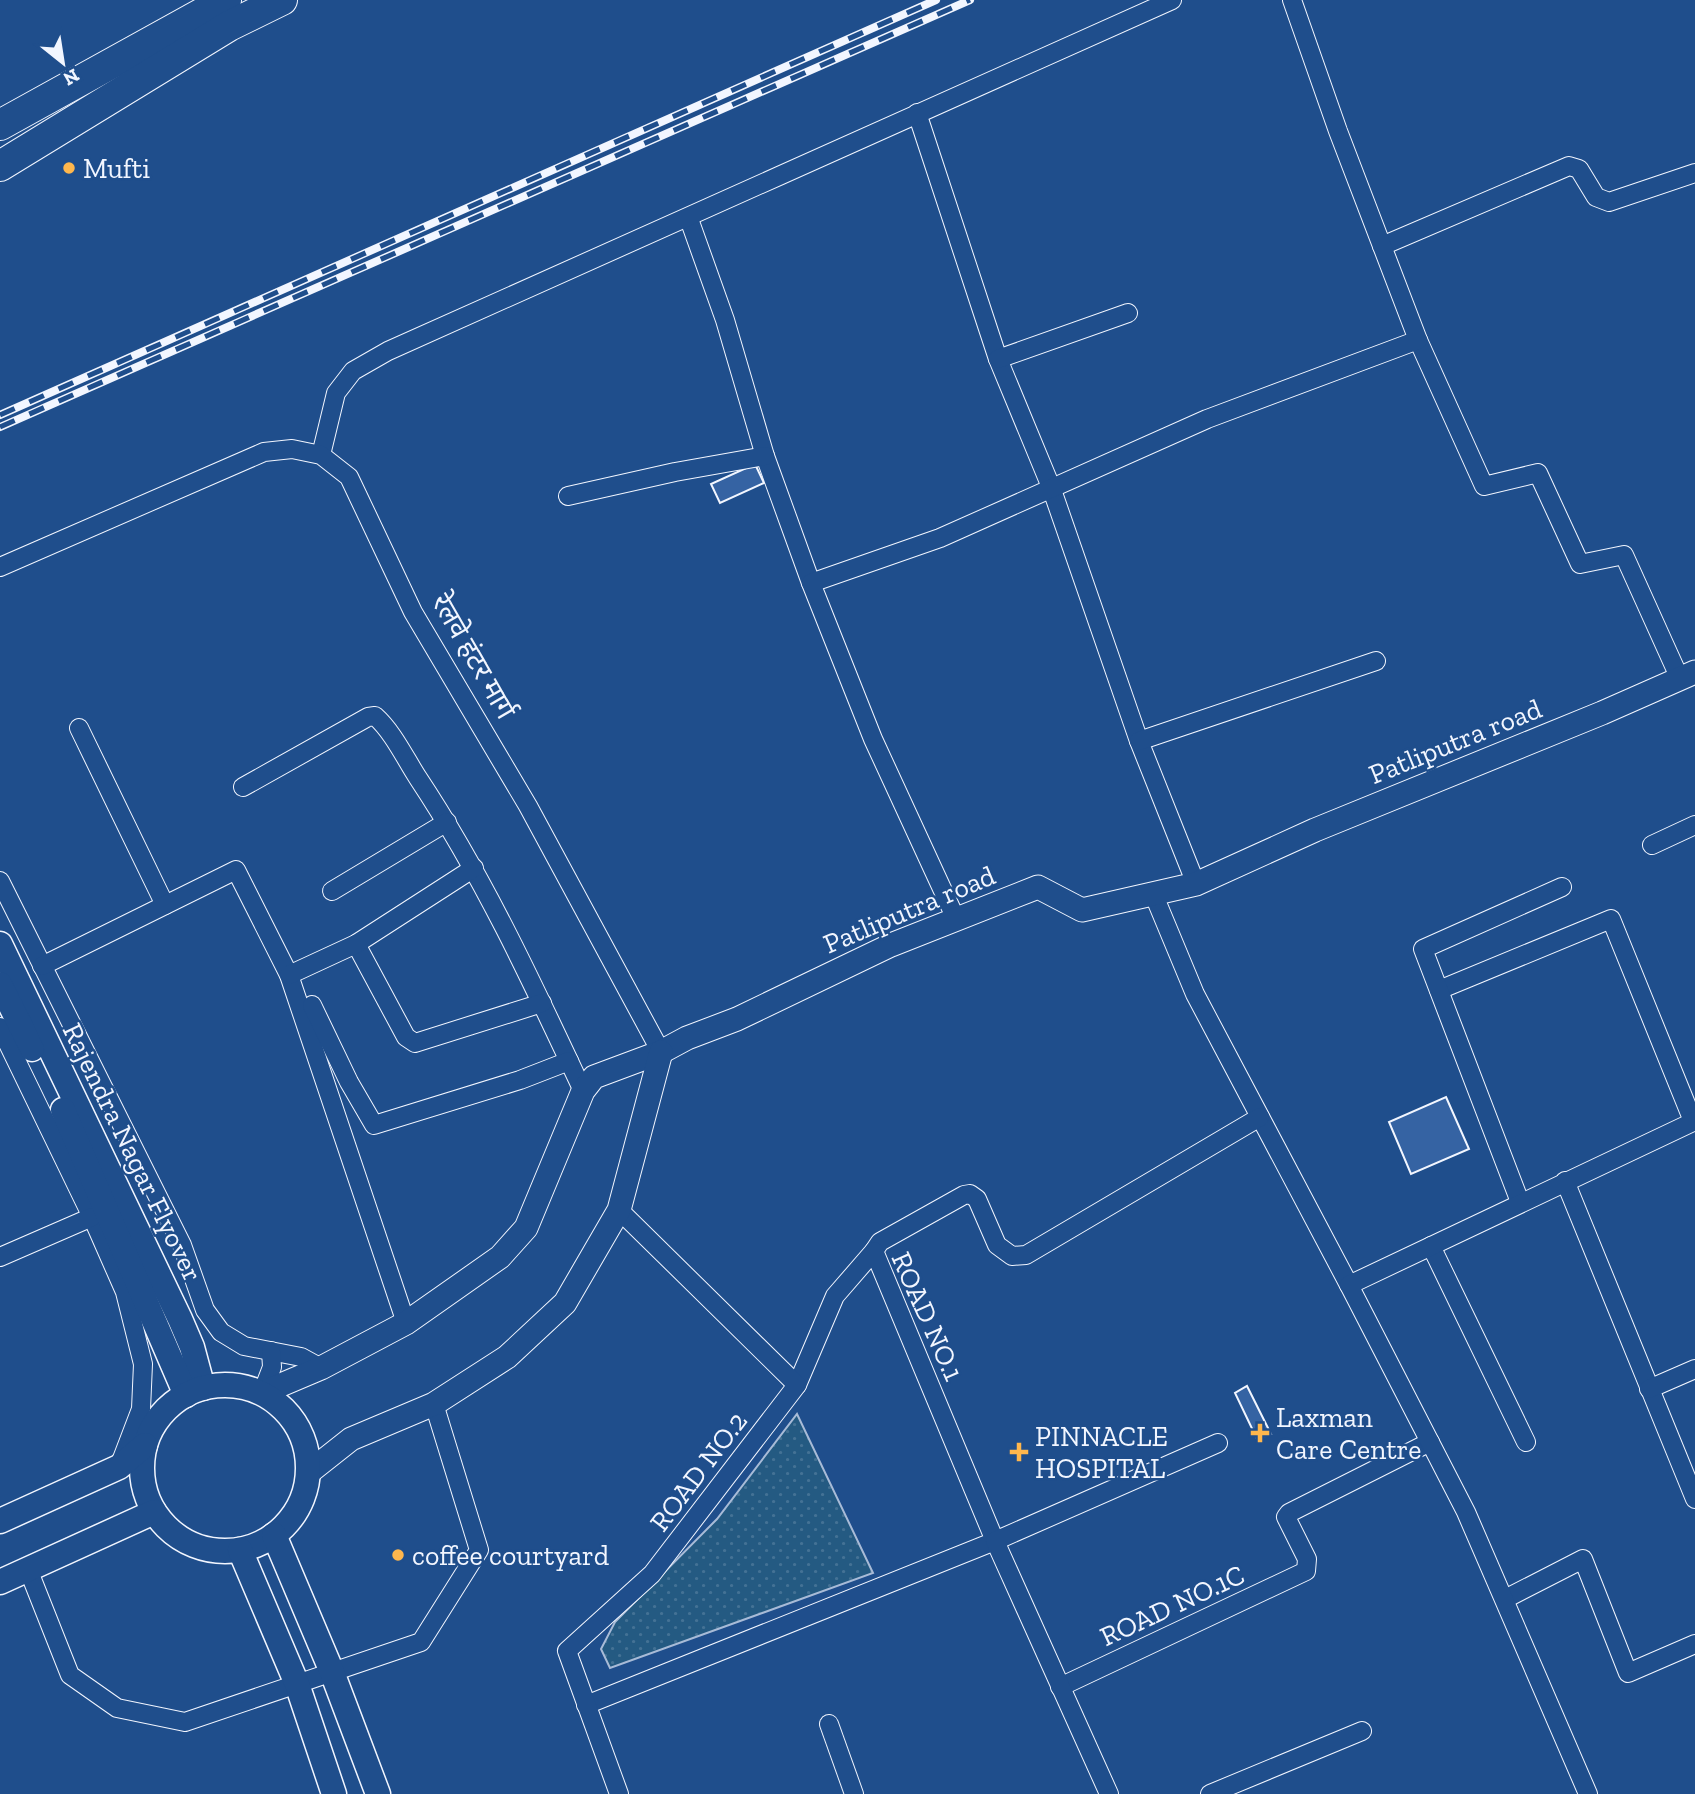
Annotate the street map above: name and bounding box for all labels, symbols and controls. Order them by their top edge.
north arrow [28,28,98,98]
text: N [59,64,83,91]
place label: Mufti [83,152,150,185]
marker: Mufti [61,160,77,176]
street label: रेलवे हंटर मार्ग [424,587,523,726]
street label: Patliputra road [1364,692,1546,791]
street label: Patliputra road [818,858,1000,960]
street label: Rajendra Nagar Flyover [56,1018,209,1287]
street label: ROAD NO.1 [884,1247,971,1386]
place label: Laxman Care Centre [1276,1401,1422,1466]
street label: ROAD NO.2 [643,1405,754,1538]
place label: PINNACLE HOSPITAL [1035,1420,1168,1485]
marker: Laxman Care Centre [1250,1423,1270,1443]
marker: PINNACLE HOSPITAL [1009,1442,1029,1462]
place label: coffee courtyard [412,1539,609,1572]
marker: coffee courtyard [390,1547,406,1563]
street label: ROAD NO.1C [1095,1558,1250,1653]

